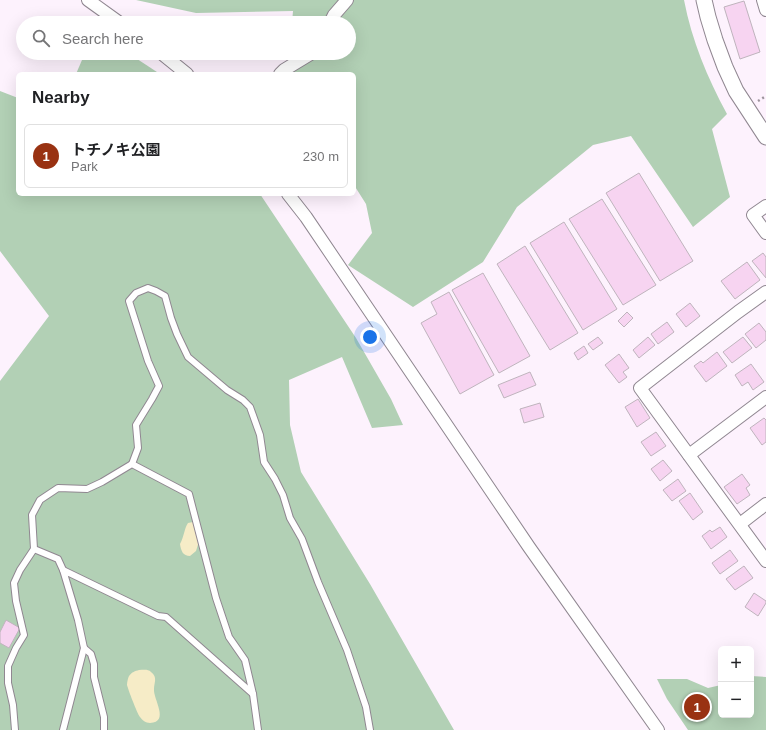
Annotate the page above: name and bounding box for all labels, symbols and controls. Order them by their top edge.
search box [16,16,356,60]
icon: search [30,27,52,49]
text: Search here [62,30,144,47]
text: Nearby [32,88,90,107]
text: トチノキ公園 [71,141,161,158]
text: 1 [42,149,50,164]
text: 230 m [303,149,339,164]
text: Park [71,159,98,174]
your location [360,327,380,347]
map controls [718,646,754,718]
button: + [718,646,754,682]
button: − [718,682,754,718]
pin: 1 [684,692,710,722]

